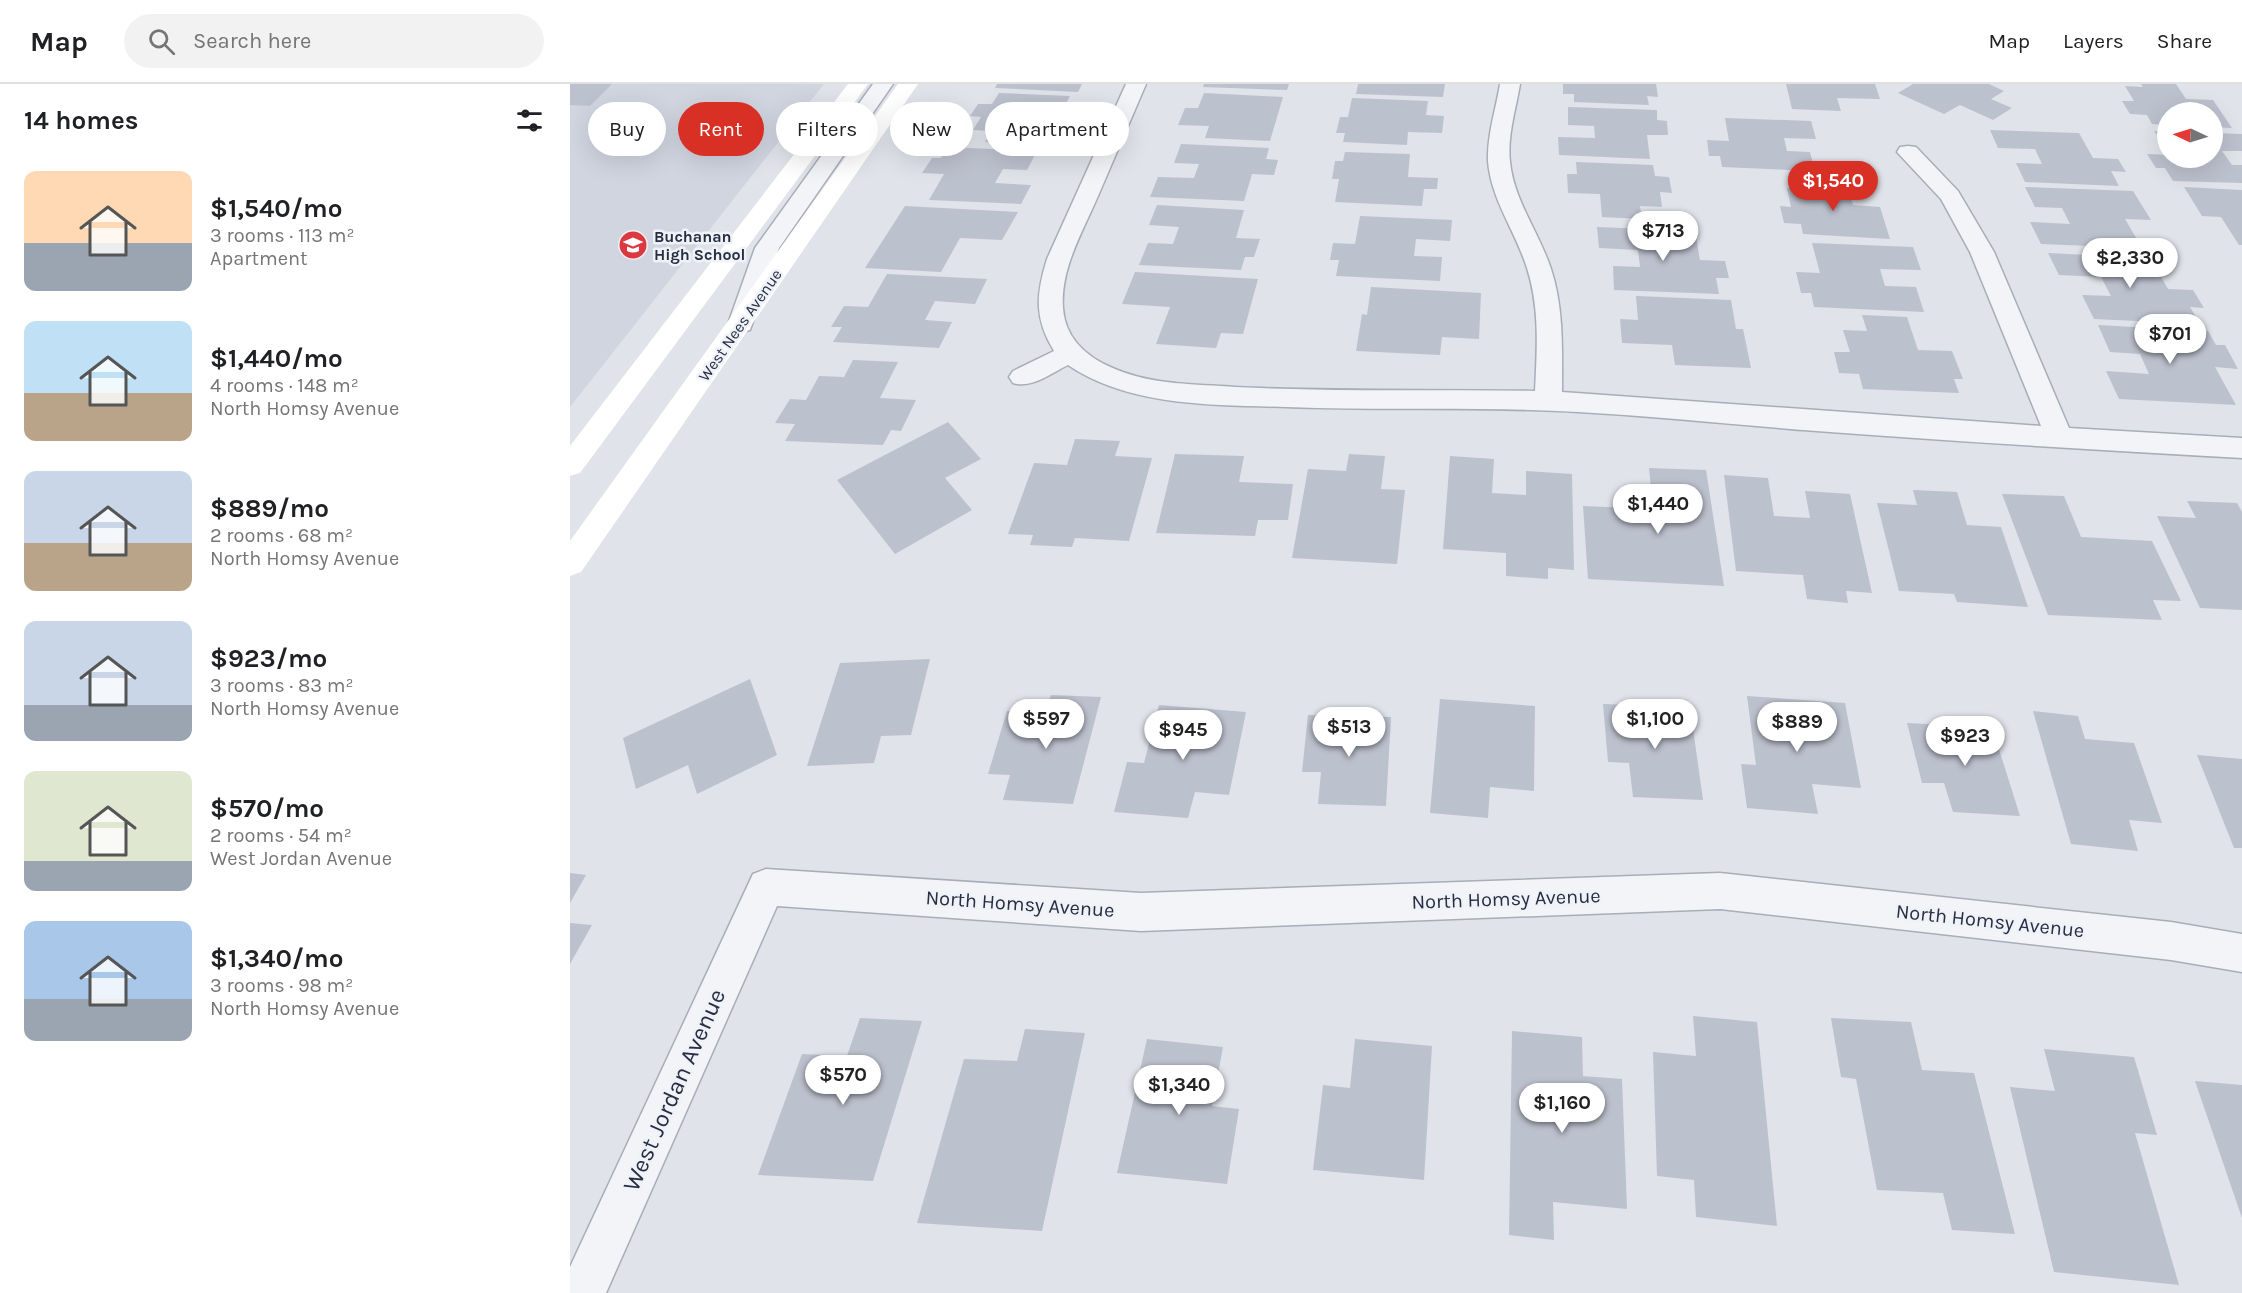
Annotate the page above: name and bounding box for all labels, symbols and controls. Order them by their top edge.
search box [124,14,544,68]
text: Map [30,25,88,58]
icon: search [145,25,178,58]
text: Search here [193,28,311,54]
text: Map [1988,29,2030,53]
text: Layers [2063,29,2124,53]
text: Share [2157,29,2212,53]
chip: Buy [588,102,666,156]
chip: Rent [678,102,764,156]
chip: Filters [776,102,878,156]
chip: New [890,102,973,156]
chip: Apartment [985,102,1129,156]
north arrow [2157,102,2223,168]
map controls [2157,102,2223,168]
icon: filters [513,104,546,137]
text: 14 homes [24,105,138,136]
pin: $1,540 [1784,161,1882,212]
text: $1,540 [1802,169,1864,192]
text: $1,540/mo [210,193,342,224]
icon: home [72,195,144,267]
pin: $713 [1627,211,1699,262]
text: $713 [1641,219,1685,242]
text: 3 rooms · 113 m² [210,224,354,247]
place label: Buchanan High School [654,227,746,264]
school or university icon: Buchanan High School [617,229,649,261]
pin: $2,330 [2081,238,2179,289]
text: $2,330 [2096,246,2164,269]
text: Apartment [210,247,308,270]
street label: West Nees Avenue [694,265,786,385]
pin: $701 [2134,314,2206,365]
text: $701 [2148,322,2192,345]
text: $1,440/mo [210,343,343,374]
icon: home [72,345,144,417]
text: 4 rooms · 148 m² [210,374,359,397]
text: North Homsy Avenue [210,397,399,420]
pin: $1,440 [1609,484,1707,535]
text: $1,440 [1627,492,1689,515]
text: $889/mo [210,493,329,524]
icon: home [72,495,144,567]
text: 2 rooms · 68 m² [210,524,353,547]
text: North Homsy Avenue [210,547,399,570]
text: $923/mo [210,643,327,674]
icon: home [72,645,144,717]
text: 3 rooms · 83 m² [210,674,354,697]
text: North Homsy Avenue [210,697,399,720]
pin: $597 [1010,699,1082,750]
pin: $1,100 [1606,699,1704,750]
pin: $889 [1761,702,1833,753]
text: $597 [1022,707,1070,730]
pin: $513 [1313,707,1385,758]
text: $1,100 [1626,707,1684,730]
pin: $945 [1147,710,1219,761]
text: $889 [1771,710,1823,733]
text: $513 [1327,715,1372,738]
pin: $923 [1929,716,2001,767]
text: $945 [1158,718,1208,741]
text: $923 [1940,724,1990,747]
text: $570/mo [210,793,324,824]
icon: home [72,795,144,867]
text: 2 rooms · 54 m² [210,824,352,847]
text: West Jordan Avenue [210,847,392,870]
street label: North Homsy Avenue [1411,884,1601,914]
street label: North Homsy Avenue [925,886,1115,922]
street label: North Homsy Avenue [1895,900,2085,942]
text: $1,340/mo [210,943,344,974]
icon: home [72,945,144,1017]
text: 3 rooms · 98 m² [210,974,353,997]
street label: West Jordan Avenue [617,985,731,1195]
text: North Homsy Avenue [210,997,399,1020]
pin: $570 [807,1055,879,1106]
text: $570 [819,1063,867,1086]
pin: $1,340 [1130,1065,1228,1116]
text: $1,340 [1148,1073,1210,1096]
pin: $1,160 [1513,1083,1611,1134]
text: $1,160 [1533,1091,1591,1114]

